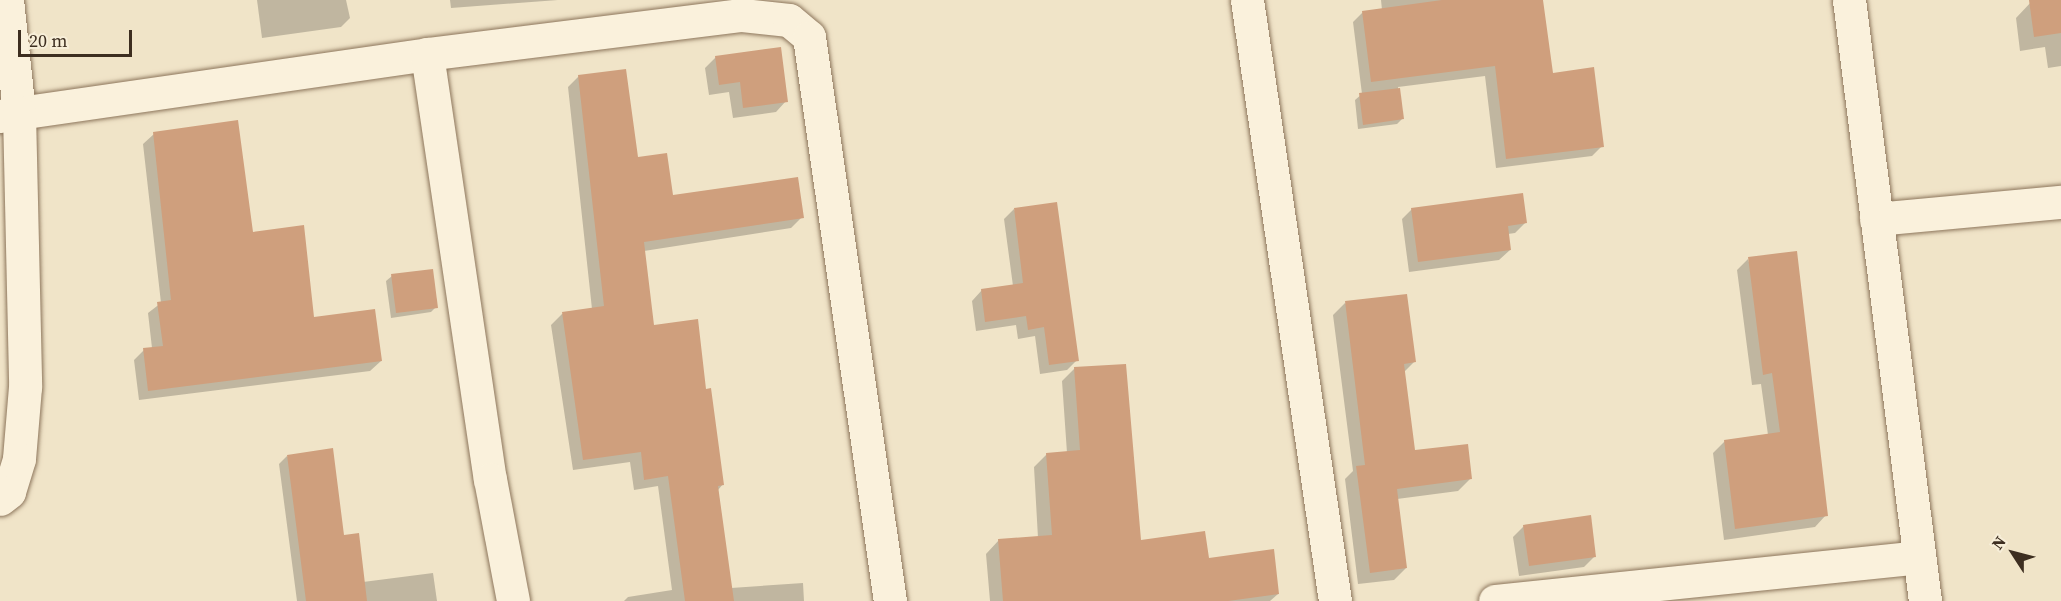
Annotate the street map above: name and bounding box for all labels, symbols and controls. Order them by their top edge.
scale bar [21,18,135,56]
text: 20 m [29,28,67,53]
north arrow [1983,523,2043,583]
text: N [1986,531,2011,554]

